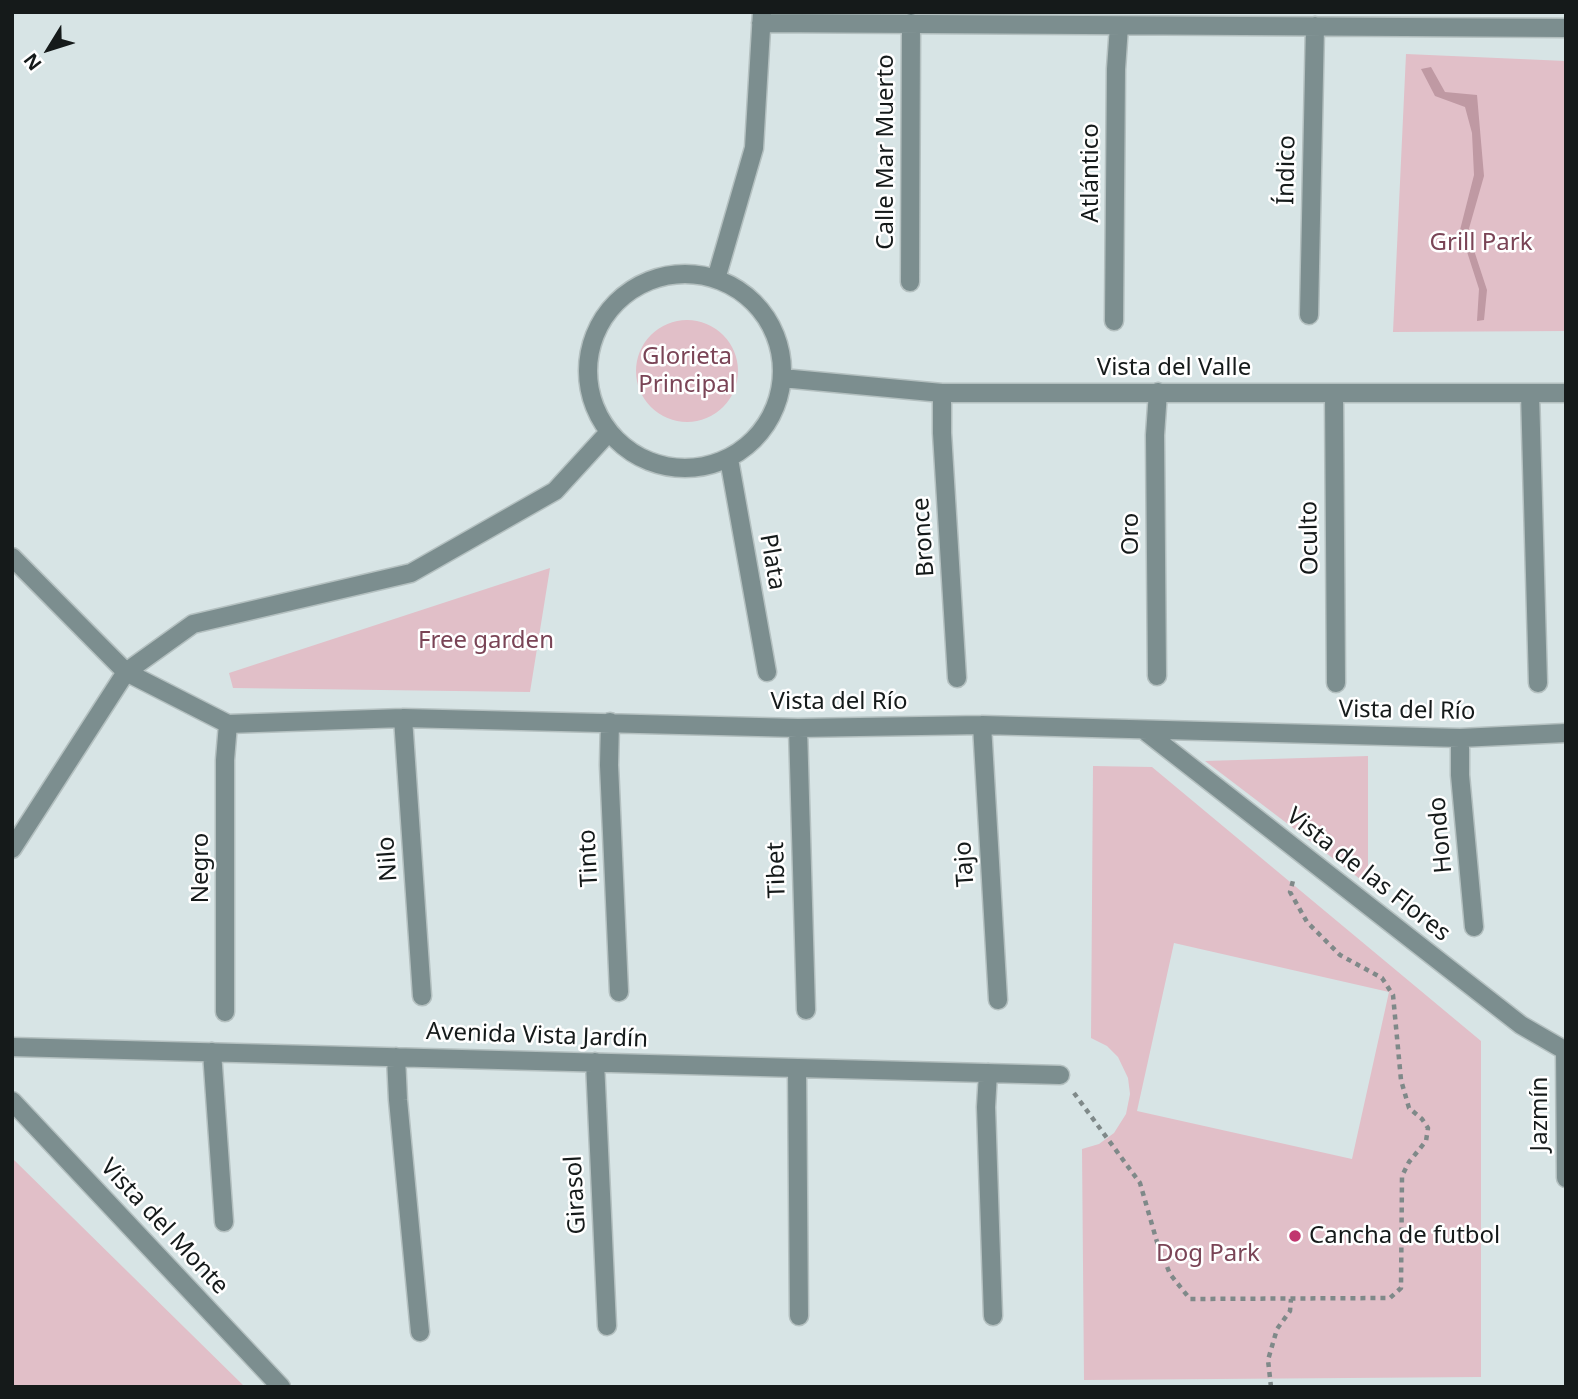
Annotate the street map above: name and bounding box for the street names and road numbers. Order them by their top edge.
street label: Calle Mar Muerto [872,54,900,250]
street label: Atlántico [1077,123,1105,223]
street label: Índico [1272,135,1302,205]
street label: Vista del Valle [1097,354,1251,382]
street label: Bronce [907,496,941,578]
street label: Oculto [1295,501,1325,575]
street label: Oro [1117,513,1145,555]
street label: Plata [753,532,791,592]
street label: Vista del Río [771,688,907,716]
street label: Vista del Río [1338,695,1476,727]
street label: Hondo [1423,796,1459,874]
street label: Vista de las Flores [1280,802,1456,948]
street label: Tinto [573,829,605,887]
street label: Negro [187,833,215,903]
street label: Nilo [372,835,404,883]
street label: Tajo [949,840,981,888]
street label: Tibet [762,841,792,899]
street label: Avenida Vista Jardín [425,1018,649,1054]
street label: Jazmín [1526,1077,1554,1151]
street label: Vista del Monte [94,1153,234,1301]
street label: Girasol [560,1155,592,1235]

